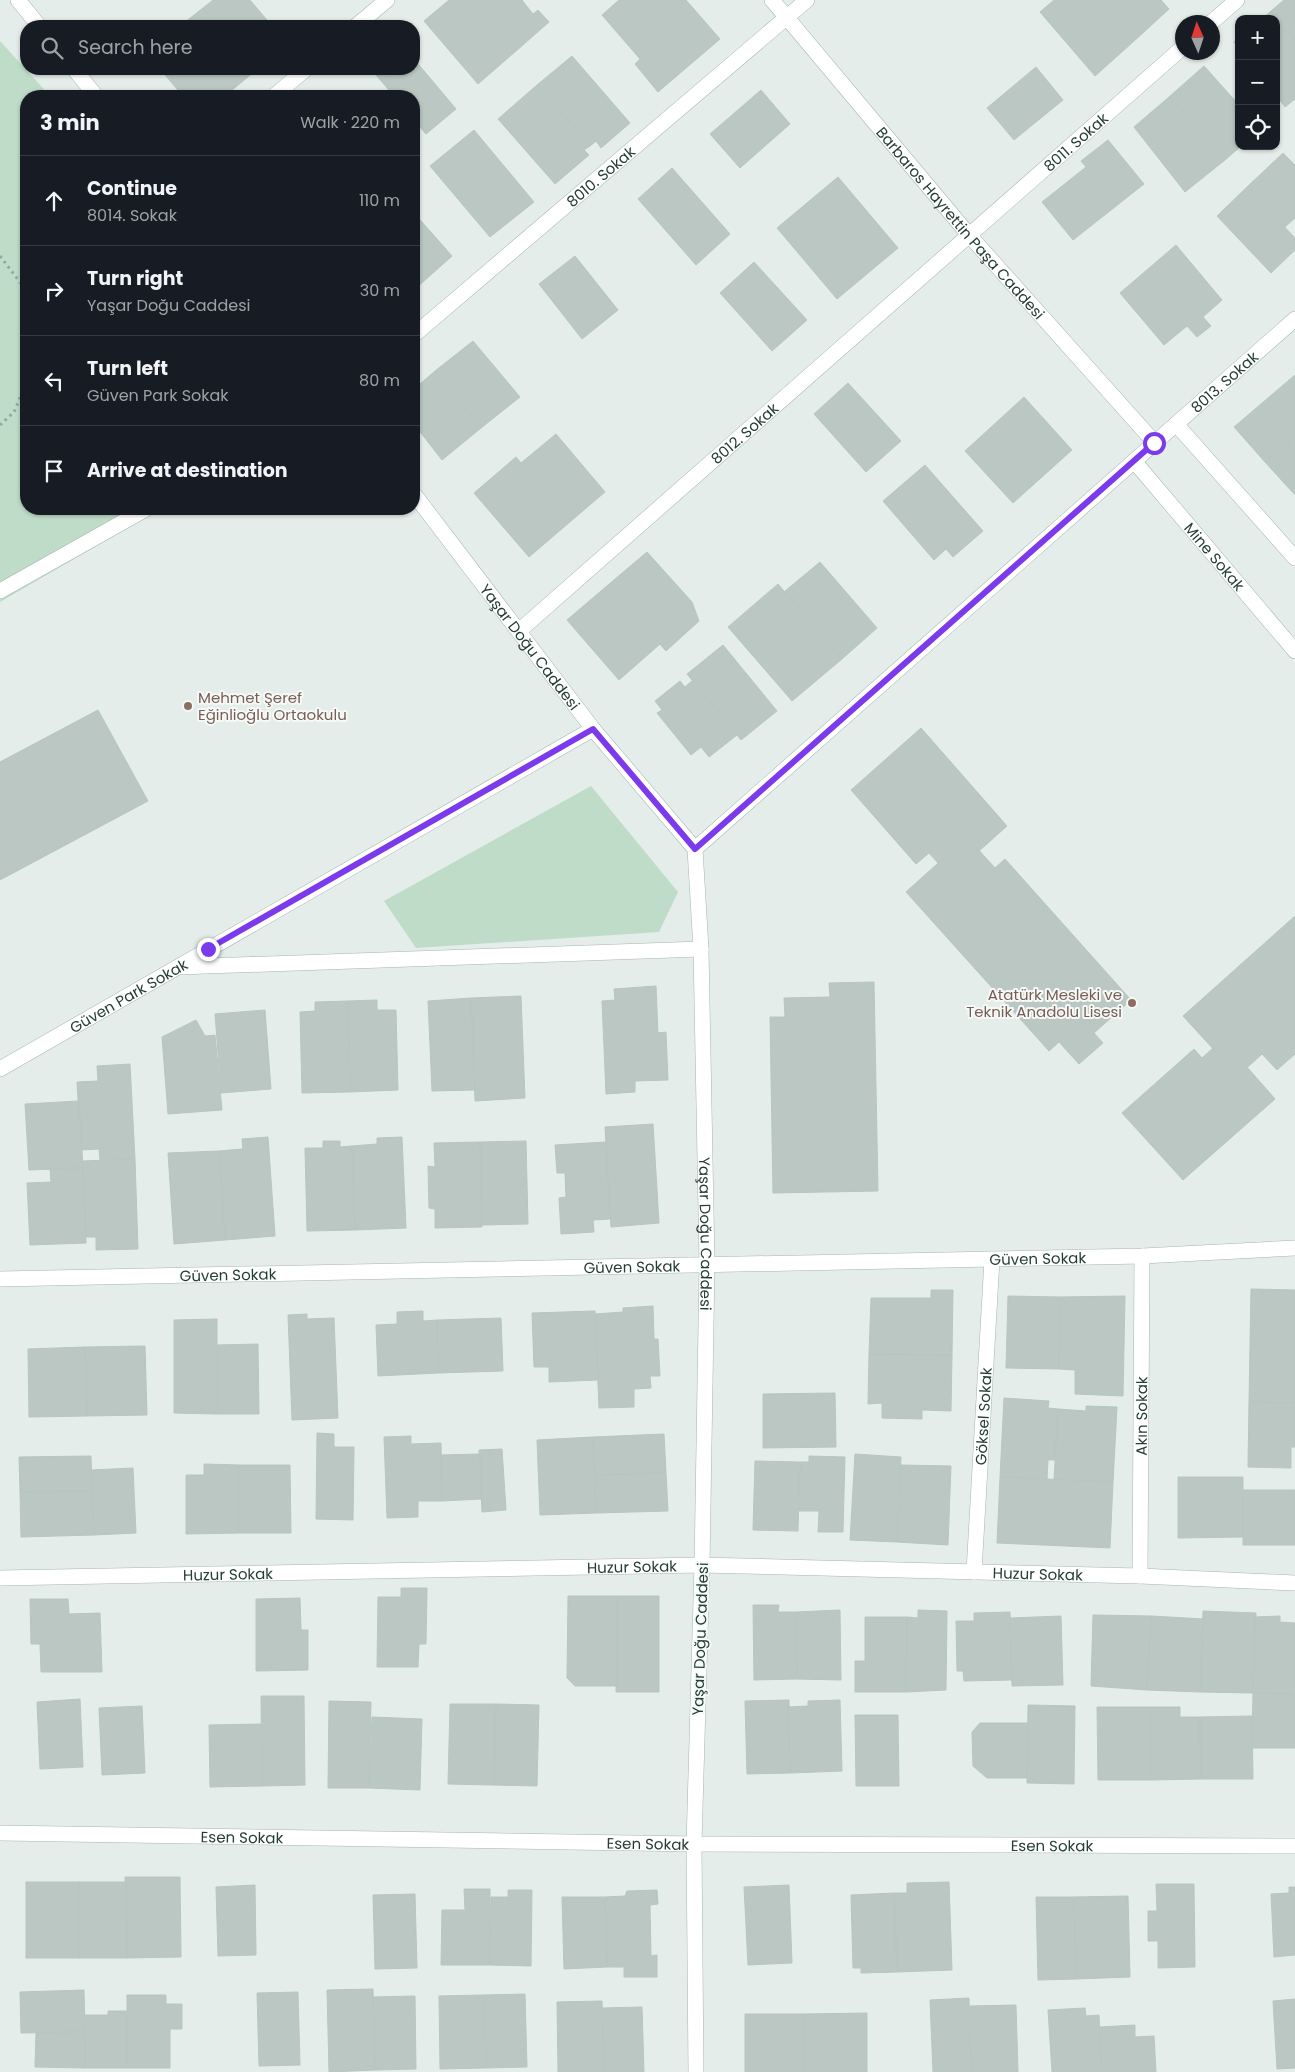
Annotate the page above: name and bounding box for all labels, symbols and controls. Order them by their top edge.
north arrow [1175,15,1220,60]
map controls [1235,15,1280,150]
button: + [1235,15,1280,60]
search box [20,20,420,75]
icon: search [38,34,66,62]
text: Search here [78,34,192,61]
button: − [1235,60,1280,105]
button: locate [1235,105,1280,150]
street label: 8011. Sokak [1039,107,1113,176]
text: 3 min [40,108,100,137]
text: Walk · 220 m [300,111,400,134]
street label: Barbaros Hayrettin Paşa Caddesi [872,122,1050,324]
street label: 8010. Sokak [562,141,640,211]
text: Continue [87,175,177,202]
icon: ahead [40,187,68,215]
text: 110 m [359,189,400,212]
text: 8014. Sokak [87,204,177,227]
text: Turn right [87,265,183,292]
icon: right [40,277,68,305]
text: 30 m [360,279,400,302]
text: Yaşar Doğu Caddesi [87,294,250,317]
street label: 8013. Sokak [1186,346,1263,417]
text: Turn left [87,355,168,382]
icon: left [40,367,68,395]
text: 80 m [359,369,400,392]
text: Güven Park Sokak [87,384,229,407]
street label: 8012. Sokak [706,397,783,468]
route start [1143,432,1166,455]
icon: arrive [40,457,68,485]
text: Arrive at destination [87,457,288,484]
street label: Mine Sokak [1180,518,1250,595]
street label: Yaşar Doğu Caddesi [476,579,585,714]
place label: Mehmet Şeref Eğinlioğlu Ortaokulu [198,687,347,725]
marker: Mehmet Şeref Eğinlioğlu Ortaokulu [182,700,194,712]
route end [197,938,220,961]
street label: Güven Park Sokak [66,953,191,1038]
place label: Atatürk Mesleki ve Teknik Anadolu Lisesi [966,984,1122,1022]
marker: Atatürk Mesleki ve Teknik Anadolu Lisesi [1126,997,1138,1009]
street label: Yaşar Doğu Caddesi [694,1157,718,1311]
street label: Güven Sokak [989,1247,1087,1270]
street label: Güven Sokak [583,1255,681,1278]
street label: Güven Sokak [179,1263,277,1286]
street label: Göksel Sokak [970,1367,996,1466]
street label: Akın Sokak [1130,1376,1152,1456]
street label: Huzur Sokak [587,1555,677,1578]
street label: Huzur Sokak [183,1562,273,1585]
street label: Yaşar Doğu Caddesi [687,1562,713,1716]
street label: Huzur Sokak [992,1562,1083,1585]
street label: Esen Sokak [201,1826,284,1848]
street label: Esen Sokak [606,1832,690,1854]
street label: Esen Sokak [1011,1835,1093,1856]

